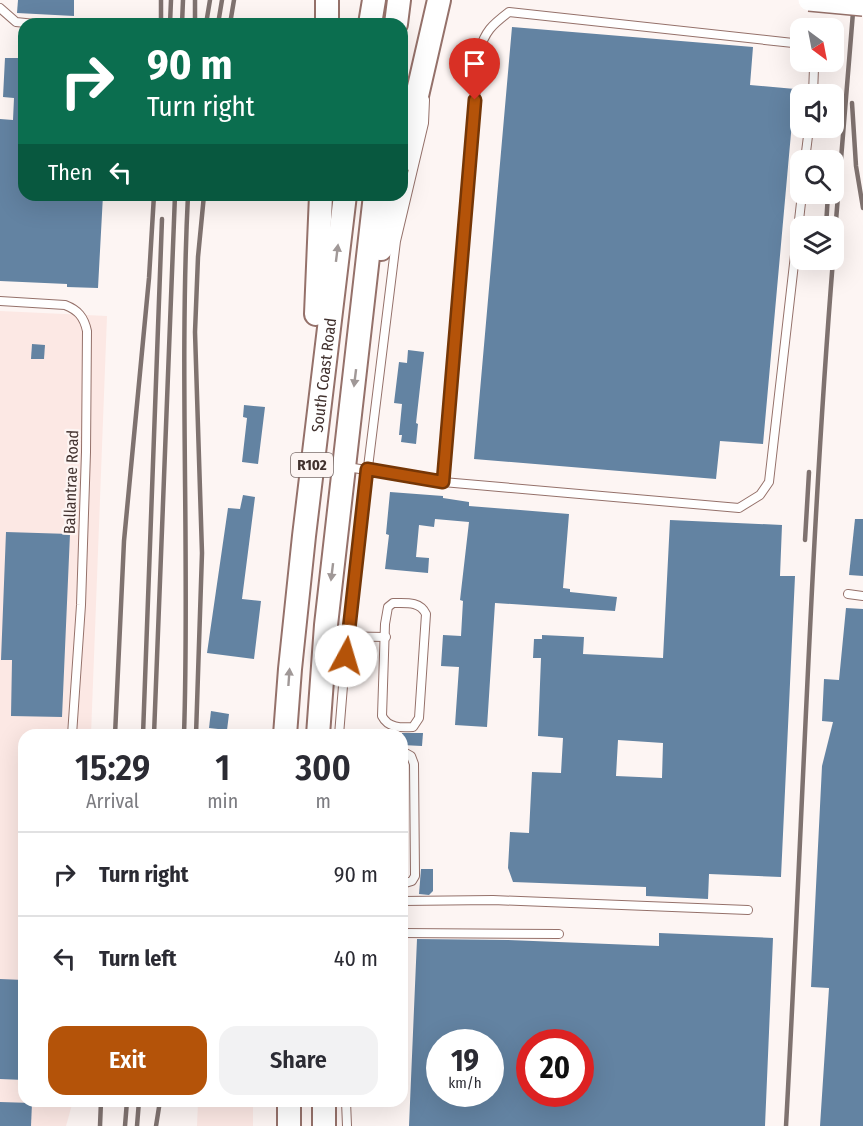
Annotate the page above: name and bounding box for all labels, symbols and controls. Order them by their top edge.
north arrow [790,18,844,72]
map controls [790,18,844,270]
pin [449,38,500,100]
text: 90 m [147,40,232,90]
icon: right [48,42,126,120]
icon: arrive [458,47,491,80]
button: sound [790,84,844,138]
text: Turn right [147,91,255,123]
button: search [790,150,844,204]
icon: left [104,156,137,189]
text: Then [48,159,92,186]
button: layers [790,216,844,270]
one-way arrow [332,244,342,263]
street label: South Coast Road [307,317,340,433]
one-way arrow [351,369,360,388]
street label: Ballantrae Road [60,430,82,534]
road number: R102 [291,453,333,477]
one-way arrow [328,563,337,582]
position arrow [314,624,378,688]
one-way arrow [284,667,294,686]
text: 15:29 [75,746,150,790]
text: 1 [215,746,230,790]
text: 300 [295,746,351,790]
text: Arrival [86,789,139,813]
text: min [207,789,238,813]
text: m [315,789,331,813]
icon: right [48,858,81,891]
text: Turn right [99,861,188,888]
text: 90 m [334,861,378,888]
icon: left [48,942,81,975]
text: Turn left [99,945,177,972]
text: 40 m [334,945,378,972]
button: Exit [48,1026,207,1095]
button: Share [219,1026,378,1095]
speed limit sign: 20 [516,1029,594,1107]
text: 19 [451,1043,479,1079]
text: km/h [448,1074,482,1092]

